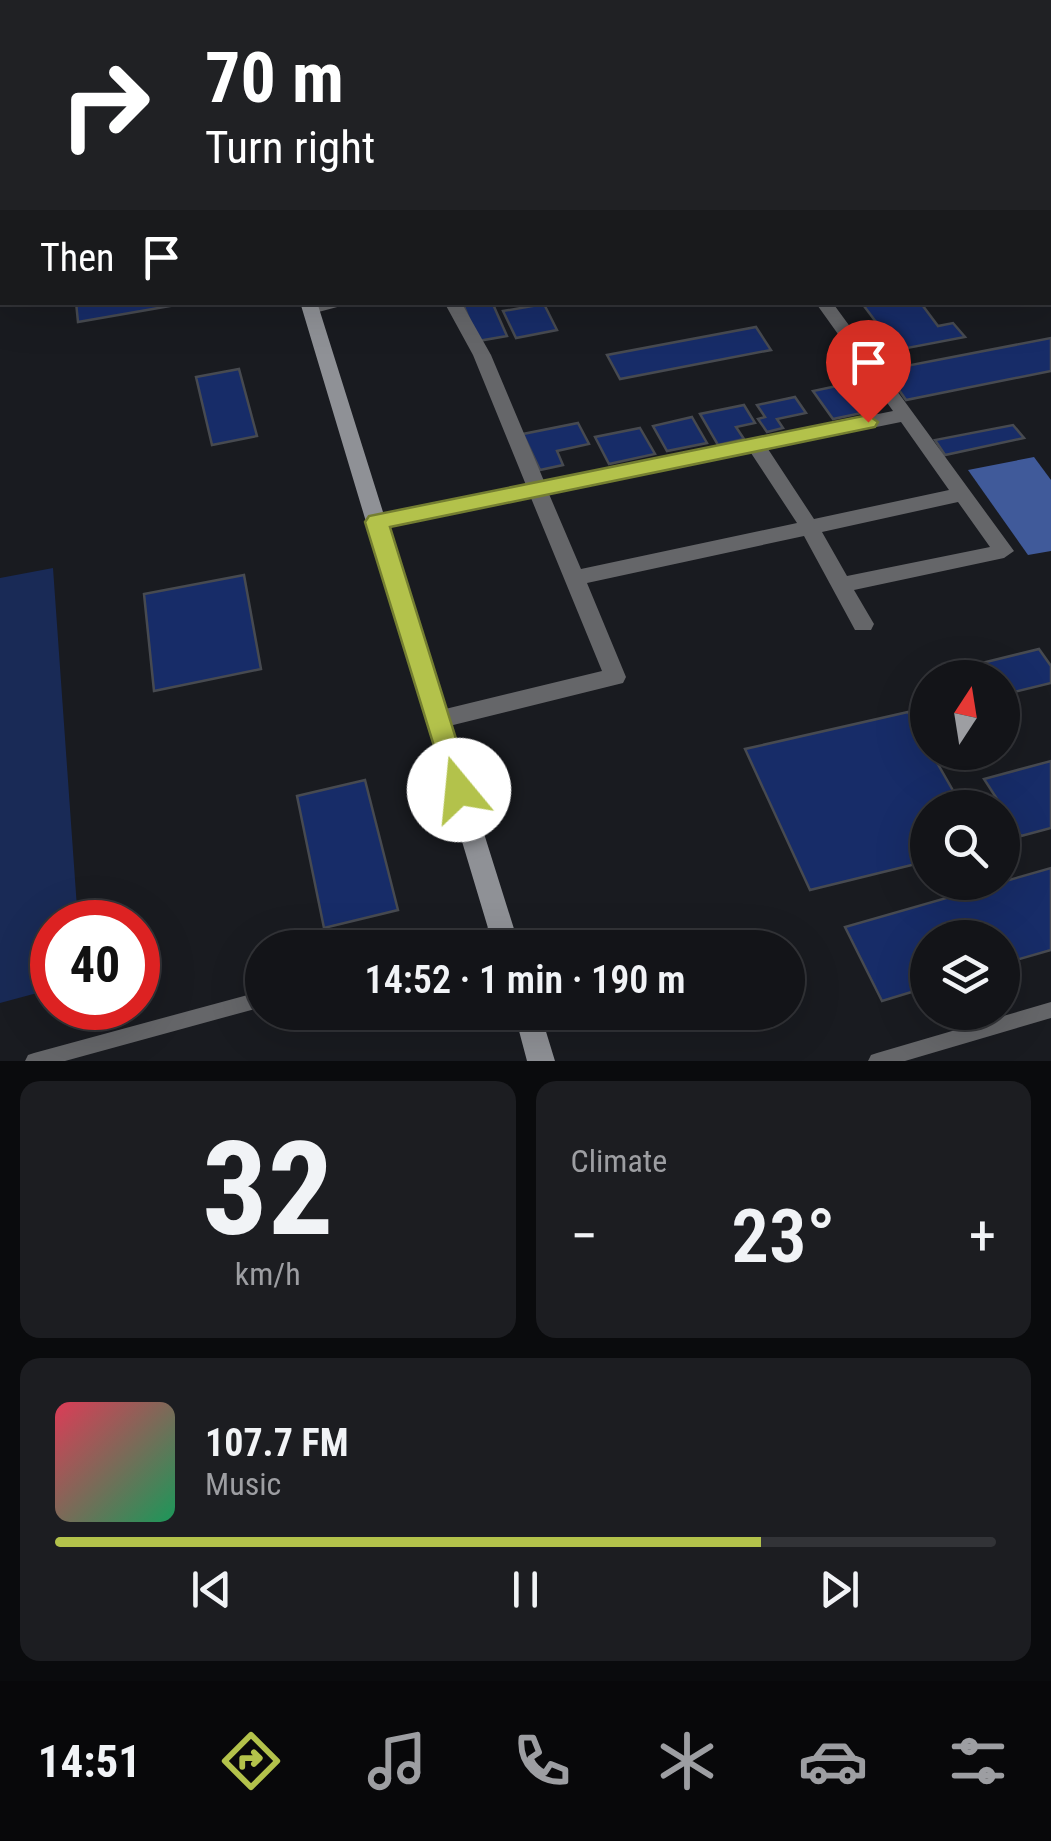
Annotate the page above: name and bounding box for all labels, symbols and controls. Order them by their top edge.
text: 70 m [205,37,344,119]
icon: right [40,40,170,170]
text: Turn right [205,121,375,174]
icon: arrive [134,230,189,285]
text: Then [40,236,114,280]
pin [826,320,911,423]
icon: arrive [841,335,896,390]
north arrow [910,660,1020,770]
map controls [910,660,1020,1030]
position arrow [407,738,511,842]
button: search [910,790,1020,900]
speed limit sign: 40 [30,900,160,1030]
button: layers [910,920,1020,1030]
text: 14:52 · 1 min · 190 m [365,958,685,1002]
text: 32 [202,1113,333,1266]
text: Climate [571,1142,667,1180]
text: 23° [731,1192,836,1280]
text: − [571,1204,598,1268]
text: + [969,1204,996,1268]
text: km/h [235,1255,301,1293]
text: 107.7 FM [205,1421,349,1465]
text: Music [205,1465,281,1503]
icon: previous [184,1562,239,1617]
icon: pause [498,1562,553,1617]
icon: next [812,1562,867,1617]
icon: directions [216,1726,286,1796]
icon: music [362,1726,432,1796]
icon: phone [507,1726,577,1796]
icon: climate [652,1726,722,1796]
icon: car [798,1726,868,1796]
icon: filters [943,1726,1013,1796]
text: 14:51 [38,1735,141,1788]

